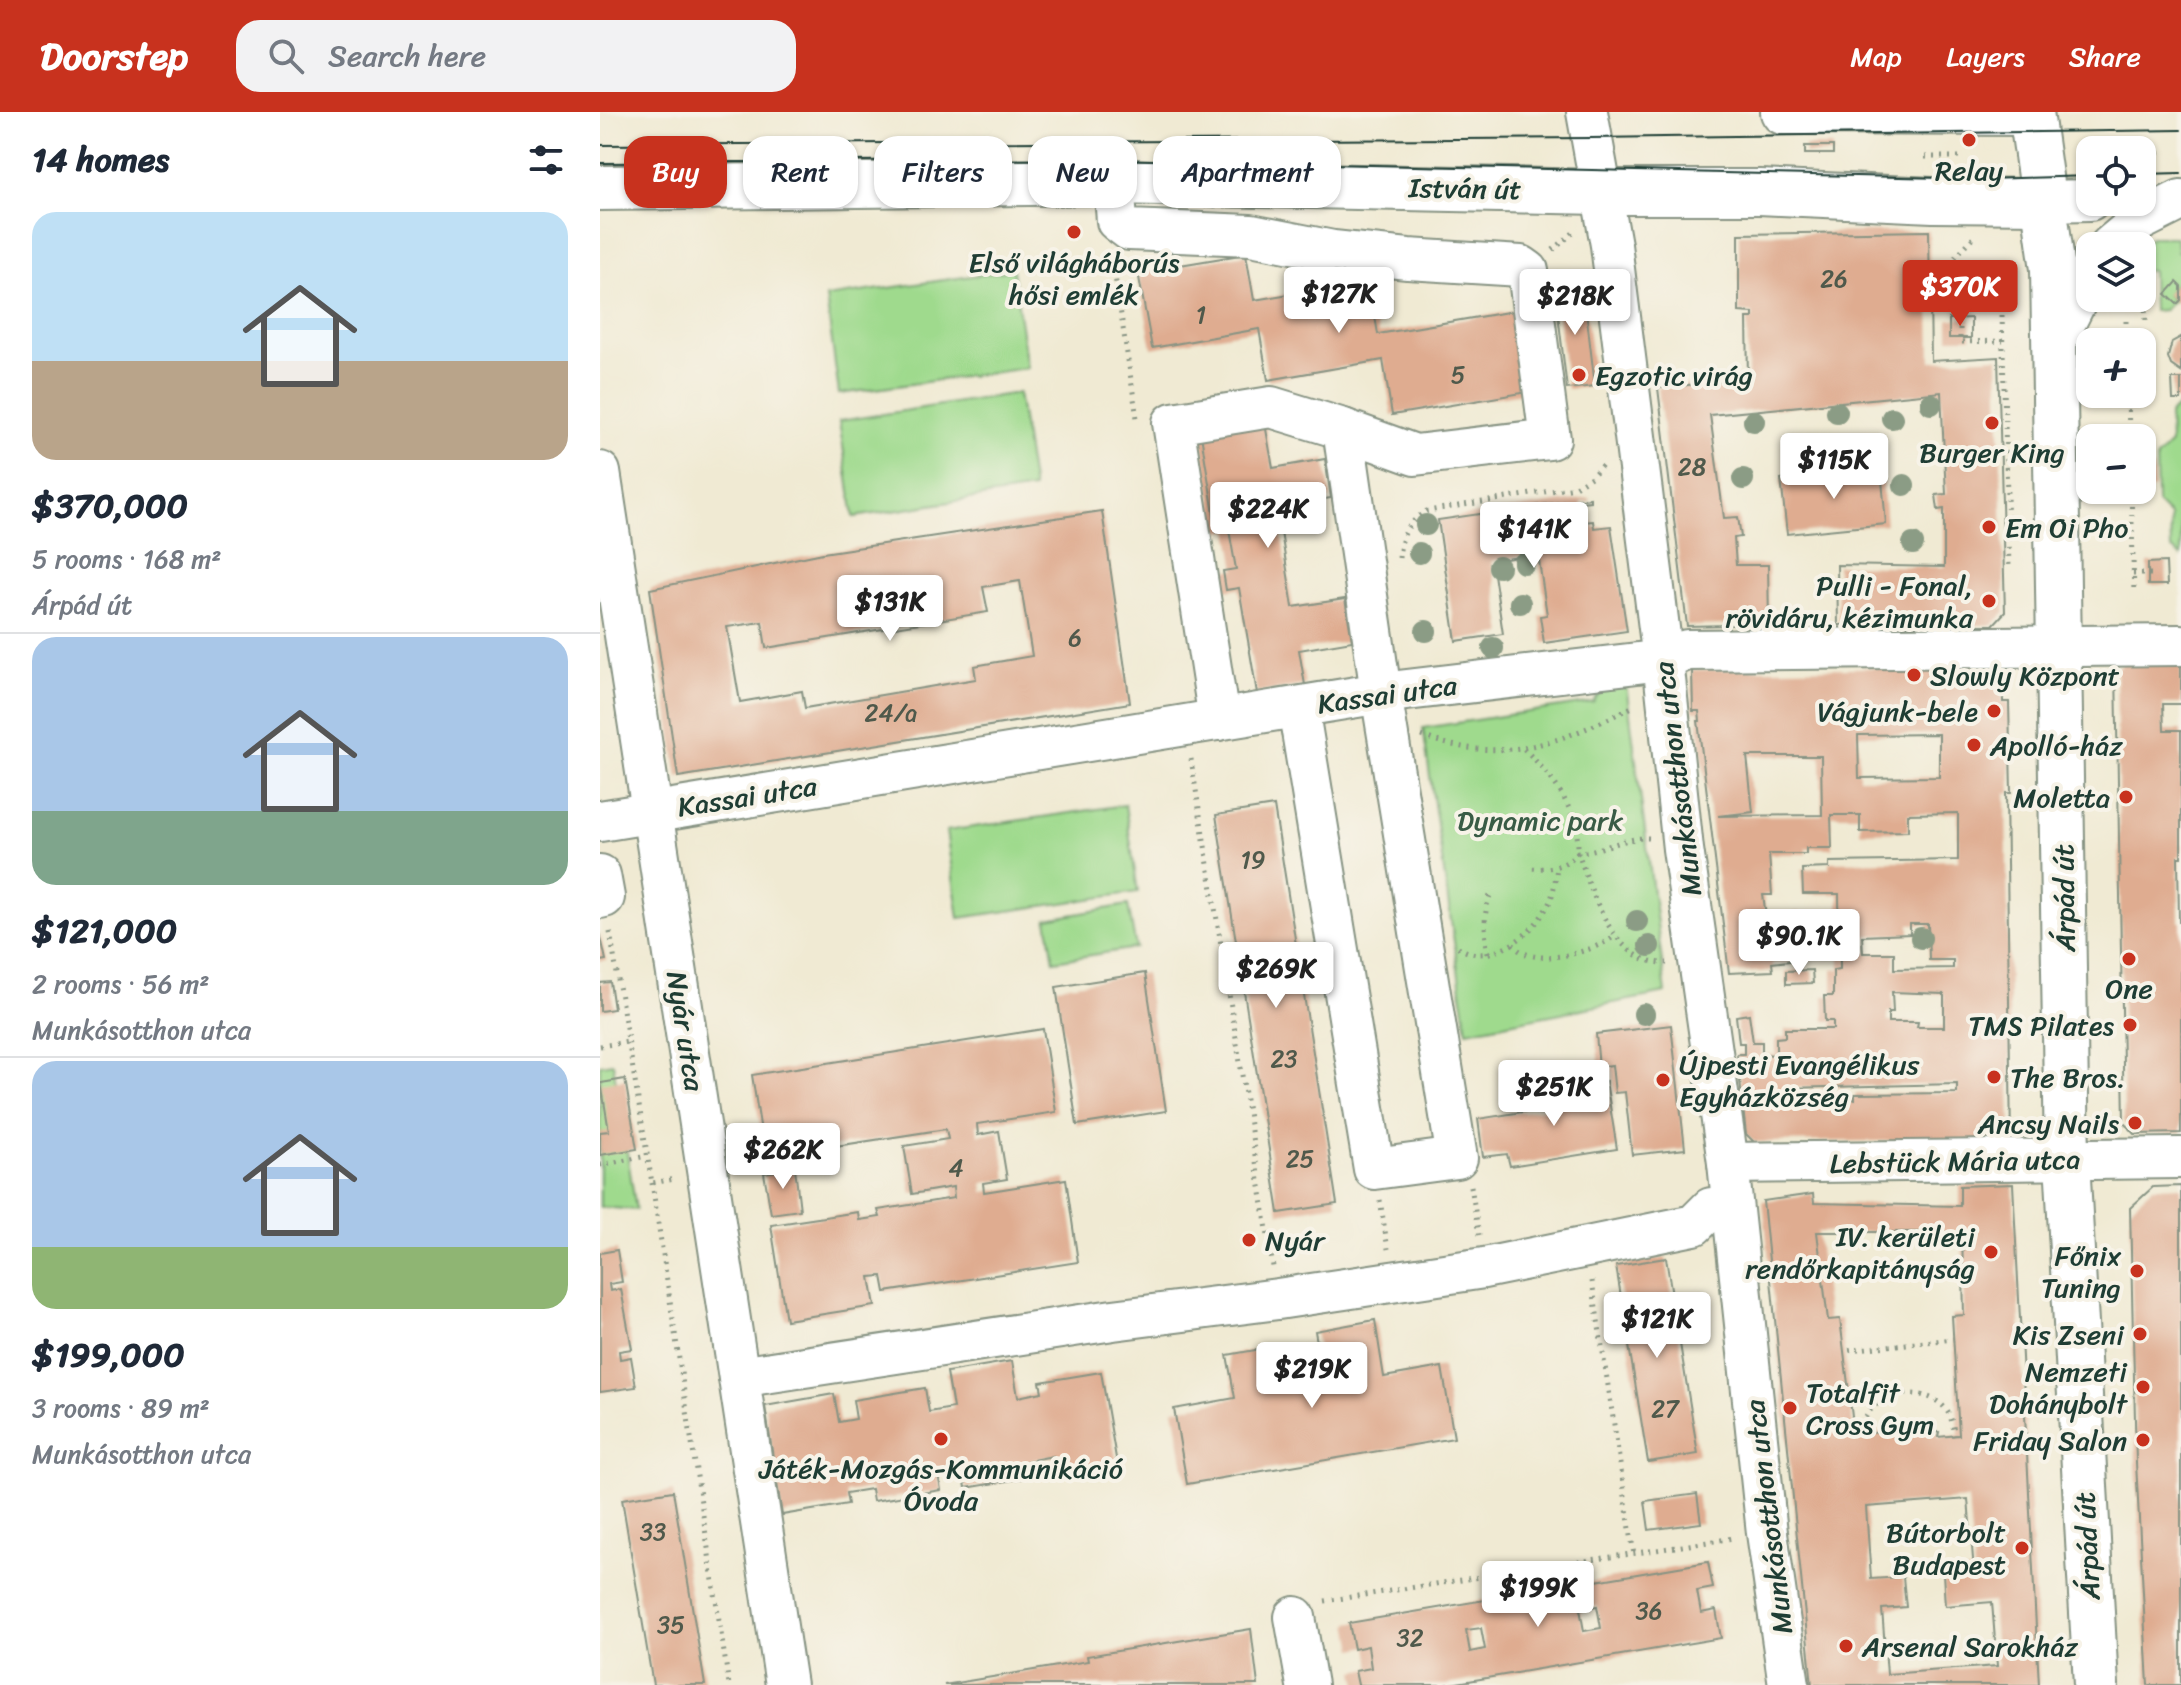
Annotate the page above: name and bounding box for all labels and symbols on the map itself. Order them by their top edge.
marker: Relay [1960,131,1978,149]
place label: Relay [1935,146,2003,195]
street label: István út [1407,163,1522,214]
marker: Első világháborús hősi emlék [1065,223,1083,241]
place label: Első világháborús hősi emlék [968,238,1180,319]
house number: 26 [1820,258,1848,300]
pin: $370K [1904,260,2016,328]
pin: $127K [1283,267,1395,335]
pin: $218K [1519,269,1631,337]
house number: 1 [1196,294,1206,336]
place label: Egzotic virág [1595,351,1753,400]
house number: 5 [1451,354,1465,396]
marker: Egzotic virág [1570,366,1588,384]
marker: Burger King [1983,414,2001,432]
place label: Burger King [1919,428,2065,477]
pin: $115K [1778,433,1890,501]
house number: 28 [1678,446,1706,488]
pin: $224K [1212,482,1324,550]
pin: $141K [1478,502,1590,570]
place label: Em Oi Pho [2005,503,2128,552]
marker: Em Oi Pho [1980,518,1998,536]
place label: Pulli - Fonal, rövidáru, kézimunka [1726,561,1974,642]
pin: $131K [834,575,946,643]
marker: Pulli - Fonal, rövidáru, kézimunka [1980,592,1998,610]
house number: 6 [1068,617,1082,659]
place label: Slowly Központ [1930,651,2120,700]
street label: Munkásotthon utca [1639,658,1716,899]
street label: Kassai utca [1314,660,1461,729]
marker: Slowly Központ [1905,666,1923,684]
place label: Vágjunk-bele [1817,687,1978,736]
house number: 24/a [865,692,917,734]
marker: Vágjunk-bele [1985,702,2003,720]
place label: Apolló-ház [1989,721,2123,770]
marker: Apolló-ház [1965,736,1983,754]
street label: Kassai utca [674,761,821,832]
place label: Moletta [2013,773,2110,822]
marker: Moletta [2117,788,2135,806]
park label: Dynamic park [1457,796,1623,845]
house number: 19 [1240,839,1266,881]
street label: Árpád út [2039,844,2090,953]
pin: $90.1K [1734,909,1864,977]
pin: $269K [1220,942,1332,1010]
marker: One [2120,950,2138,968]
place label: One [2105,964,2153,1013]
street label: Nyár utca [652,967,719,1096]
place label: TMS Pilates [1968,1001,2115,1050]
marker: TMS Pilates [2121,1016,2139,1034]
house number: 23 [1270,1038,1298,1080]
place label: Újpesti Evangélikus Egyházközség [1679,1040,1919,1121]
place label: The Bros. [2010,1053,2126,1102]
pin: $251K [1498,1060,1610,1128]
marker: The Bros. [1985,1068,2003,1086]
marker: Újpesti Evangélikus Egyházközség [1654,1071,1672,1089]
place label: Ancsy Nails [1977,1099,2120,1148]
marker: Ancsy Nails [2126,1114,2144,1132]
pin: $262K [727,1123,839,1191]
street label: Lebstück Mária utca [1829,1135,2081,1188]
house number: 25 [1286,1138,1314,1180]
house number: 4 [949,1147,964,1189]
place label: IV. kerületi rendőrkapitányság [1745,1212,1976,1293]
place label: Nyár [1265,1216,1326,1265]
marker: Nyár [1240,1231,1258,1249]
place label: Főnix Tuning [2041,1231,2122,1312]
marker: IV. kerületi rendőrkapitányság [1982,1243,2000,1261]
marker: Főnix Tuning [2128,1262,2146,1280]
pin: $121K [1601,1292,1713,1360]
place label: Kis Zseni [2013,1310,2125,1359]
marker: Kis Zseni [2131,1325,2149,1343]
pin: $219K [1256,1342,1368,1410]
place label: Nemzeti Dohánybolt [1989,1347,2129,1428]
place label: Totalfit Cross Gym [1806,1368,1934,1449]
marker: Nemzeti Dohánybolt [2134,1378,2152,1396]
house number: 27 [1651,1388,1680,1430]
street label: Munkásotthon utca [1730,1396,1807,1637]
marker: Totalfit Cross Gym [1781,1399,1799,1417]
place label: Friday Salon [1973,1416,2127,1465]
marker: Játék-Mozgás-Kommunikáció Óvoda [932,1430,950,1448]
marker: Friday Salon [2134,1431,2152,1449]
place label: Játék-Mozgás-Kommunikáció Óvoda [758,1444,1124,1525]
street label: Árpád út [2060,1491,2115,1602]
place label: Bútorbolt Budapest [1886,1508,2006,1589]
house number: 33 [640,1511,666,1553]
marker: Bútorbolt Budapest [2013,1539,2031,1557]
pin: $199K [1482,1561,1594,1629]
house number: 36 [1636,1590,1662,1632]
house number: 35 [657,1604,685,1646]
house number: 32 [1396,1617,1424,1659]
place label: Arsenal Sarokház [1861,1622,2079,1671]
marker: Arsenal Sarokház [1837,1637,1855,1655]

